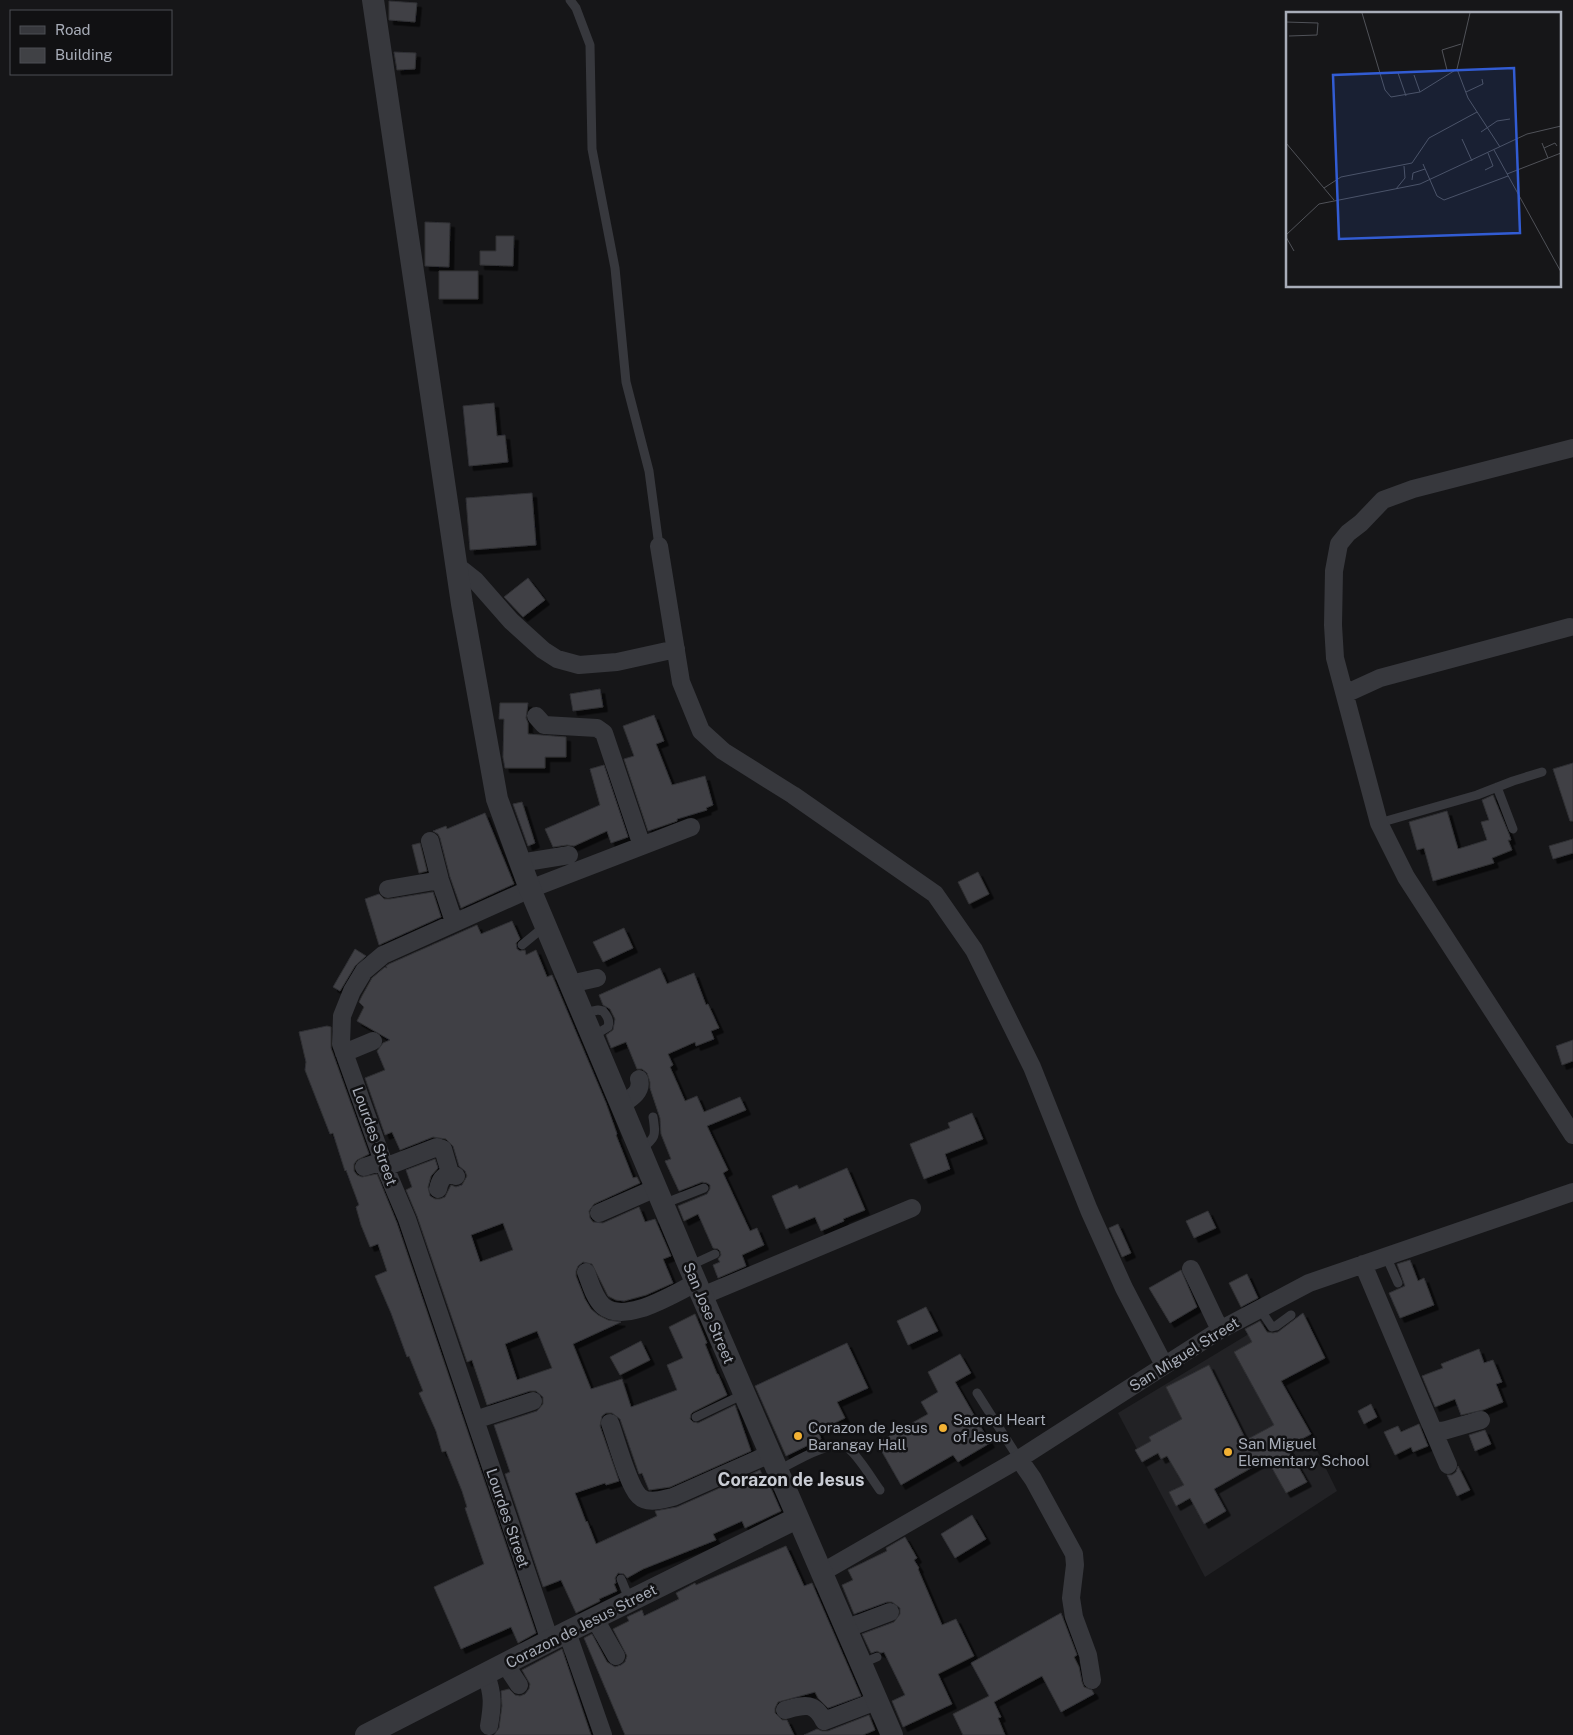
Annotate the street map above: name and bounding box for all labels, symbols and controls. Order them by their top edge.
legend [10,10,172,75]
inset map [1286,12,1560,288]
text: Road [55,21,91,38]
text: Building [55,46,113,63]
street label: Lourdes Street [349,1084,401,1188]
street label: San Jose Street [680,1260,738,1366]
street label: San Miguel Street [1126,1313,1242,1395]
place label: Sacred Heart of Jesus [953,1411,1046,1445]
place label: Corazon de Jesus Barangay Hall [808,1419,928,1453]
marker: Sacred Heart of Jesus [937,1422,949,1434]
marker: Corazon de Jesus Barangay Hall [792,1430,804,1442]
place label: San Miguel Elementary School [1238,1435,1370,1469]
marker: San Miguel Elementary School [1222,1446,1234,1458]
street label: Lourdes Street [483,1466,533,1570]
district label: Corazon de Jesus [717,1469,865,1490]
street label: Corazon de Jesus Street [503,1580,659,1671]

